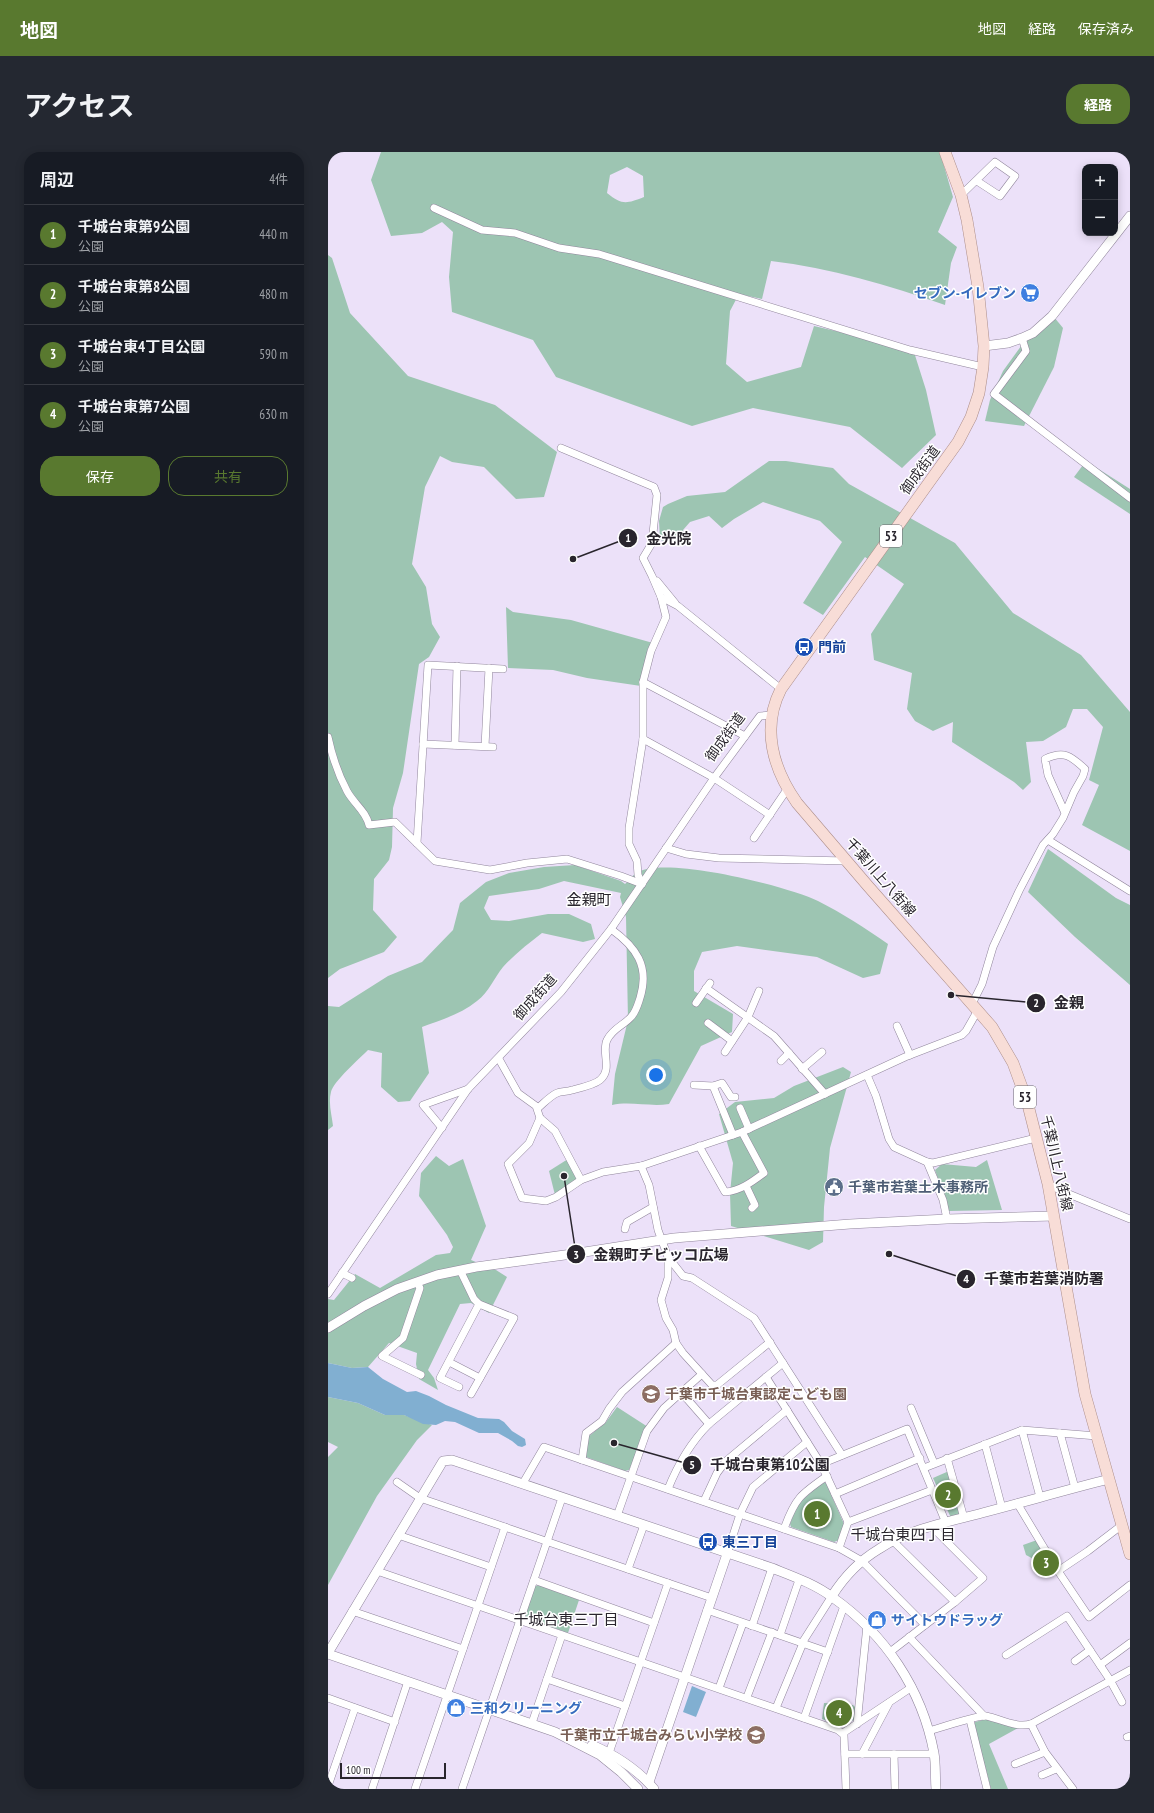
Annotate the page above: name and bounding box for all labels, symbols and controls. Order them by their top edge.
text: 地図 [20,18,58,42]
text: 地図 [978,20,1006,38]
text: 経路 [1028,20,1056,38]
text: 保存済み [1078,20,1134,38]
button: 経路 [1066,84,1130,124]
text: アクセス [24,87,135,124]
map controls [1082,164,1118,236]
button: + [1082,164,1118,200]
text: 周辺 [40,169,74,191]
text: 4件 [269,171,288,188]
button: − [1082,200,1118,236]
text: 千城台東第9公園 [78,217,190,236]
text: 1 [50,226,56,243]
text: 440 m [259,226,288,243]
text: 公園 [78,238,104,255]
text: 千城台東第8公園 [78,277,190,296]
supermarket icon: セブン-イレブン [1019,282,1041,304]
place label: セブン-イレブン [914,284,1016,302]
text: 2 [50,286,56,303]
text: 480 m [259,286,288,303]
text: 公園 [78,298,104,315]
text: 千城台東4丁目公園 [78,337,205,356]
text: 3 [50,346,56,363]
text: 590 m [259,346,288,363]
text: 公園 [78,358,104,375]
text: 千城台東第7公園 [78,397,190,416]
text: 4 [50,406,56,423]
text: 630 m [259,406,288,423]
text: 公園 [78,418,104,435]
street label: 御成街道 [896,442,944,498]
button: 保存 [40,456,160,496]
button: 共有 [168,456,288,496]
callout: 金光院 [618,525,699,552]
road number: 53 [880,525,902,547]
text: 金光院 [646,529,692,548]
text: 1 [625,530,631,545]
bus stop icon: 門前 [793,636,815,658]
place label: 門前 [818,638,846,656]
street label: 御成街道 [701,709,749,765]
street label: 千葉川上八街線 [842,834,920,920]
district label: 金親町 [566,890,612,909]
street label: 御成街道 [510,970,560,1024]
callout: 金親 [1026,989,1092,1016]
text: 金親 [1054,993,1084,1012]
text: 2 [1033,995,1039,1010]
your location [646,1065,666,1085]
road number: 53 [1014,1086,1036,1108]
street label: 千葉川上八街線 [1037,1113,1077,1213]
public building icon: 千葉市若葉土木事務所 [823,1176,845,1198]
place label: 千葉市若葉土木事務所 [848,1178,988,1196]
callout: 金親町チビッコ広場 [566,1241,737,1268]
text: 金親町チビッコ広場 [593,1245,729,1264]
text: 3 [573,1247,579,1262]
callout: 千葉市若葉消防署 [956,1265,1112,1292]
text: 千葉市若葉消防署 [984,1269,1104,1288]
text: 4 [963,1271,969,1286]
school or university icon: 千葉市千城台東認定こども園 [640,1383,662,1405]
place label: 千葉市千城台東認定こども園 [665,1385,847,1403]
callout: 千城台東第10公園 [682,1451,838,1478]
text: 千城台東第10公園 [710,1455,830,1474]
text: 5 [689,1457,695,1472]
pin: 2 [935,1480,961,1510]
pin: 1 [804,1499,830,1529]
district label: 千城台東四丁目 [850,1525,956,1544]
bus stop icon: 東三丁目 [697,1531,719,1553]
place label: 東三丁目 [722,1533,778,1551]
pin: 3 [1033,1548,1059,1578]
shop icon: サイトウドラッグ [866,1609,888,1631]
district label: 千城台東三丁目 [513,1610,619,1629]
place label: サイトウドラッグ [891,1611,1003,1629]
shop icon: 三和クリーニング [445,1697,467,1719]
pin: 4 [826,1698,852,1728]
place label: 三和クリーニング [470,1699,582,1717]
school or university icon: 千葉市立千城台みらい小学校 [745,1724,767,1746]
place label: 千葉市立千城台みらい小学校 [560,1726,742,1744]
scale bar [340,1761,446,1780]
text: 100 m [346,1763,370,1777]

